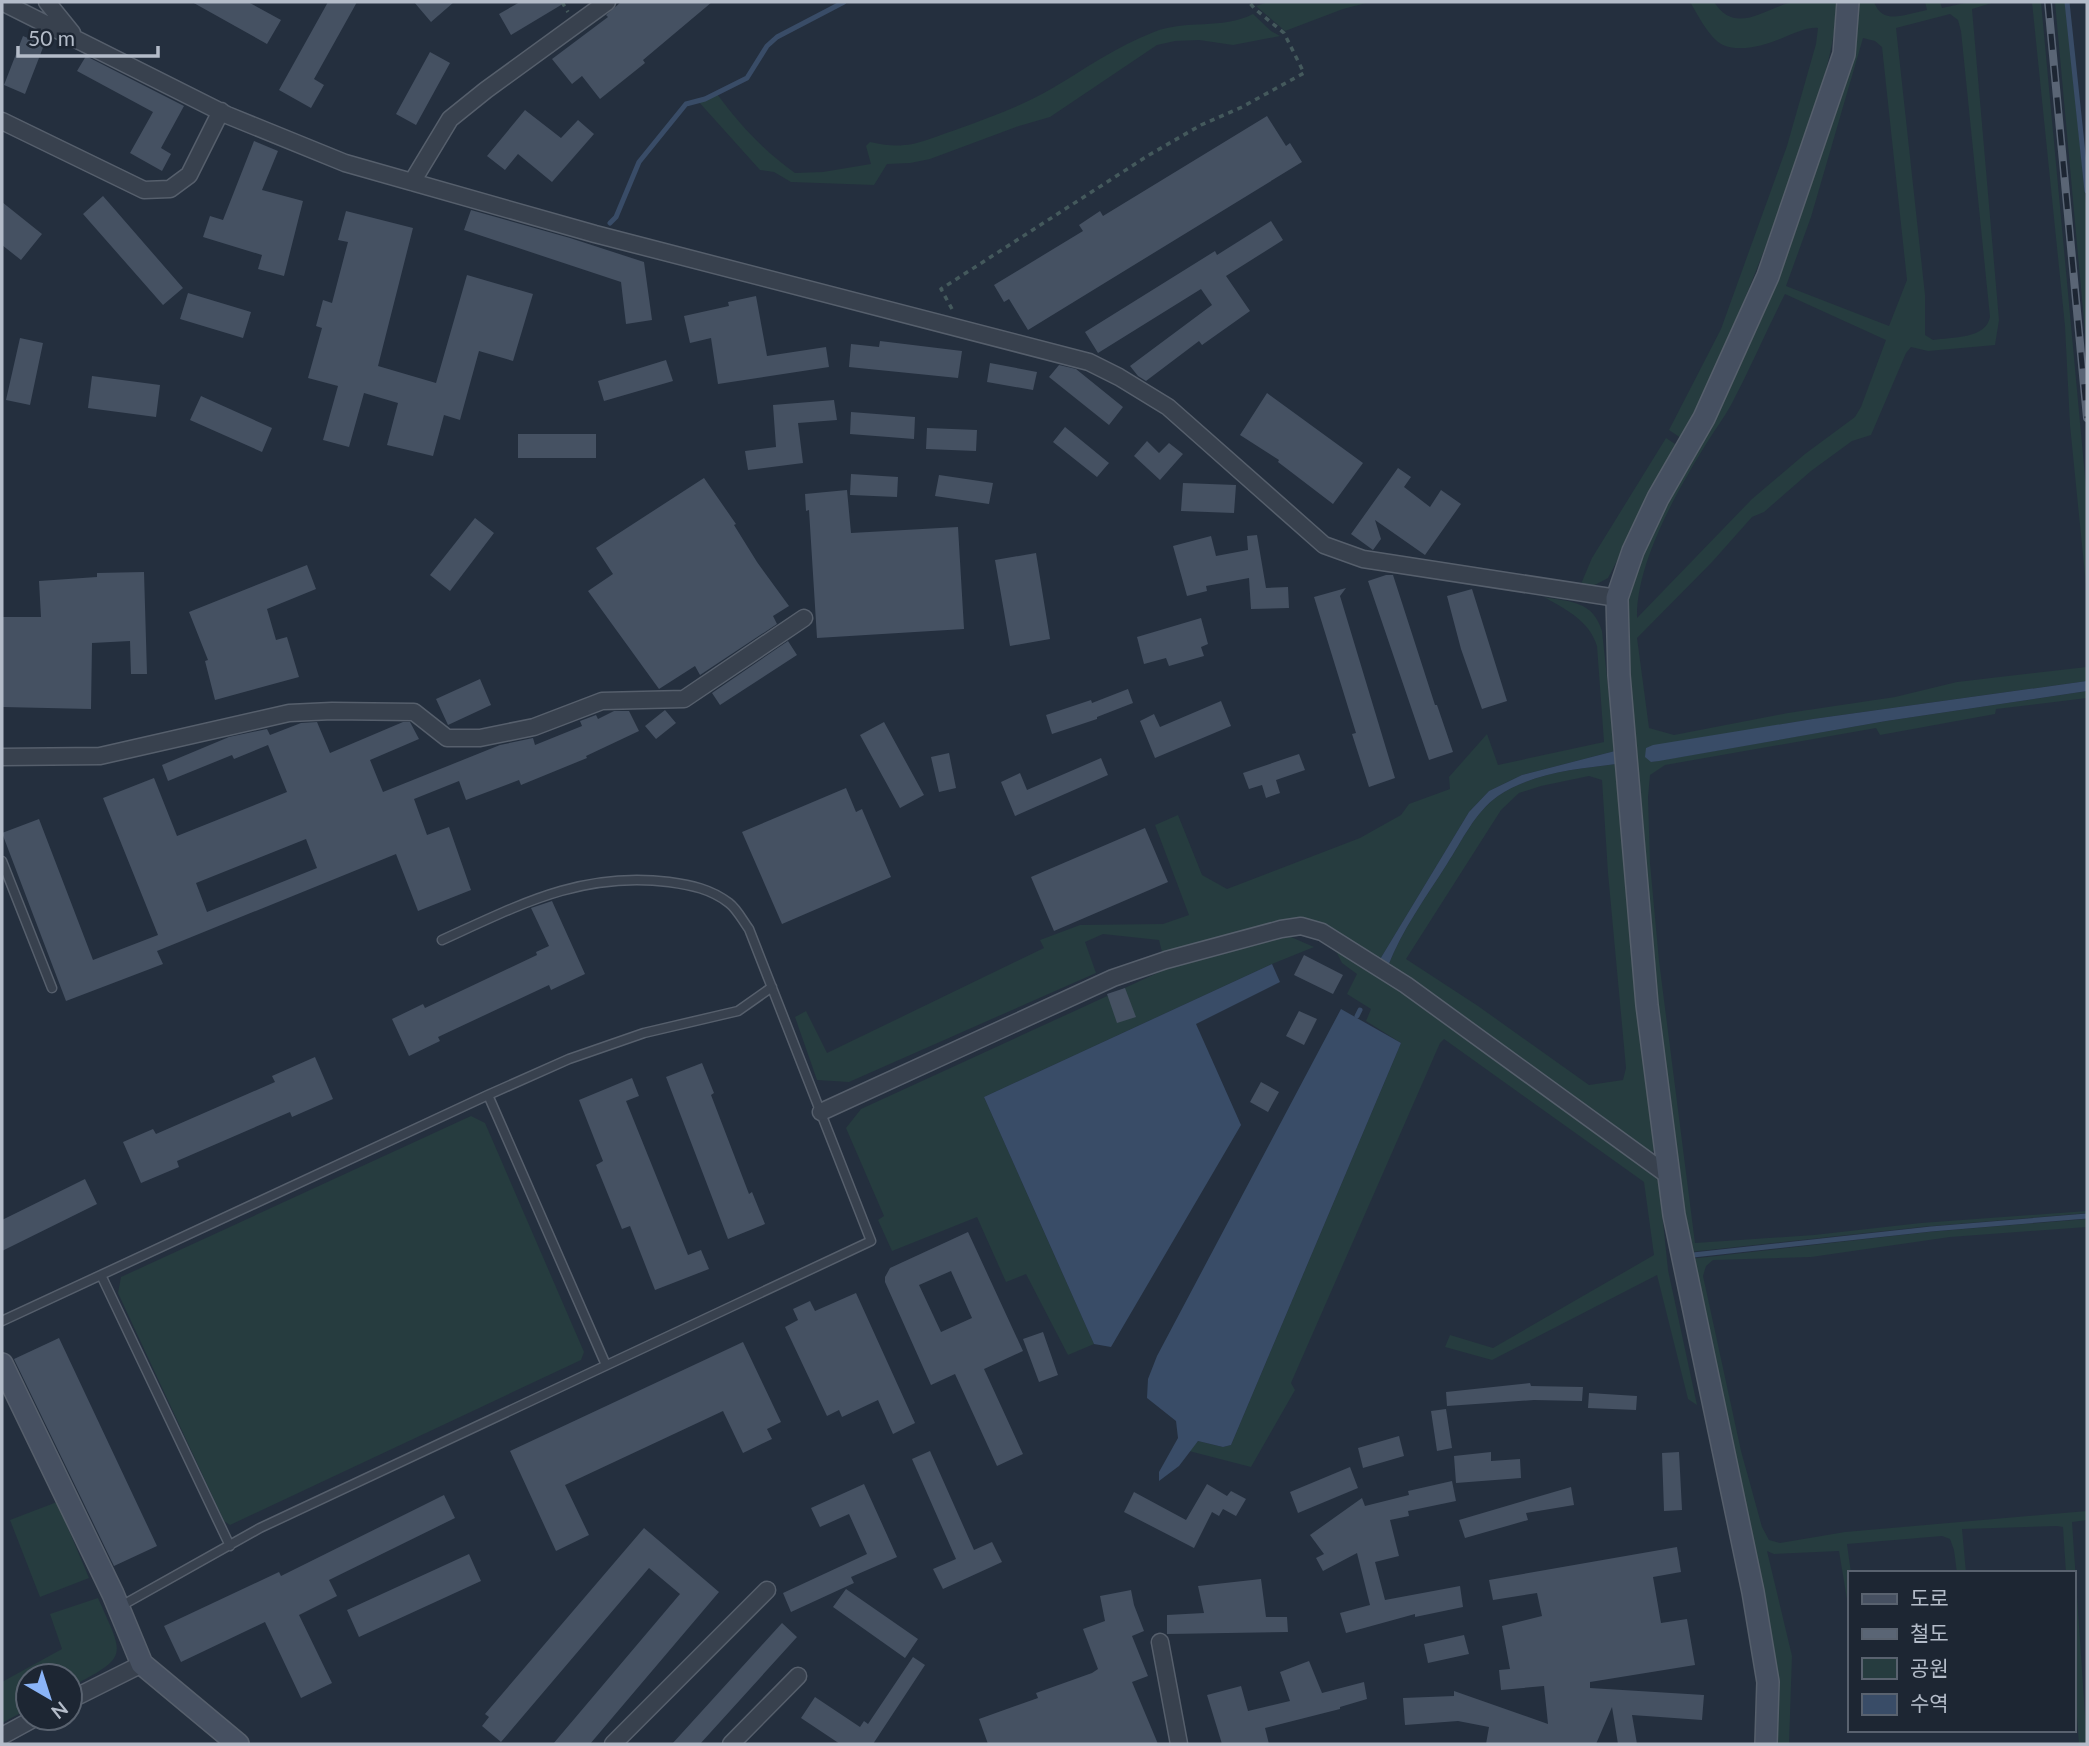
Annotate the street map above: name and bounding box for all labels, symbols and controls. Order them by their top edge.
scale bar [18,14,158,58]
text: 50 m [28,25,75,50]
legend [1848,1571,2075,1732]
text: 도로 [1910,1585,1949,1610]
text: 철도 [1910,1620,1949,1645]
text: 공원 [1910,1655,1949,1680]
north arrow [14,1662,84,1732]
text: 수역 [1910,1690,1949,1715]
text: N [47,1697,73,1724]

